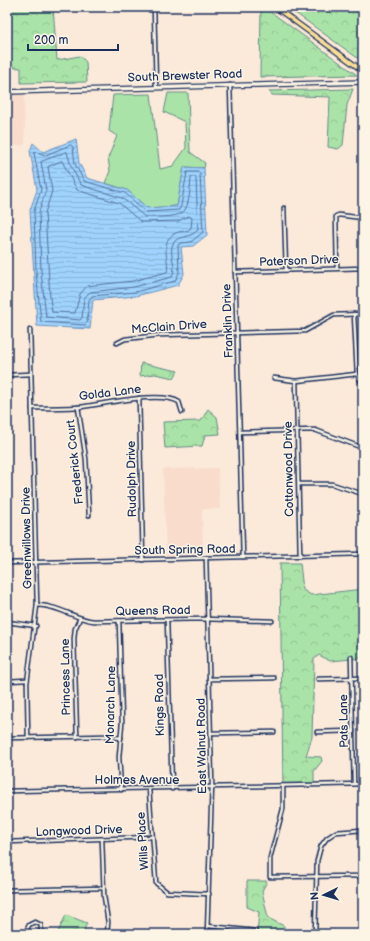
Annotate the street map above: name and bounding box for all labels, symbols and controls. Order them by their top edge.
scale bar [28,26,118,52]
text: 200 m [34,33,68,48]
street label: South Brewster Road [127,66,243,85]
street label: Paterson Drive [259,252,339,270]
street label: Franklin Drive [219,284,237,358]
street label: McClain Drive [131,317,207,337]
street label: Golda Lane [78,382,142,404]
street label: Frederick Court [63,419,87,505]
street label: Cottonwood Drive [281,421,297,517]
street label: Rudolph Drive [124,441,140,517]
street label: Greenwillows Drive [19,487,35,589]
street label: South Spring Road [134,542,236,558]
street label: Queens Road [115,603,191,619]
street label: Princess Lane [58,638,74,716]
street label: Monarch Lane [103,666,119,744]
street label: Kings Road [152,674,168,736]
street label: Pats Lane [336,694,352,748]
street label: East Walnut Road [194,698,210,794]
street label: Holmes Avenue [95,773,179,788]
street label: Wills Place [133,811,153,871]
street label: Longwood Drive [35,822,123,840]
north arrow [304,875,344,915]
text: N [308,891,321,901]

